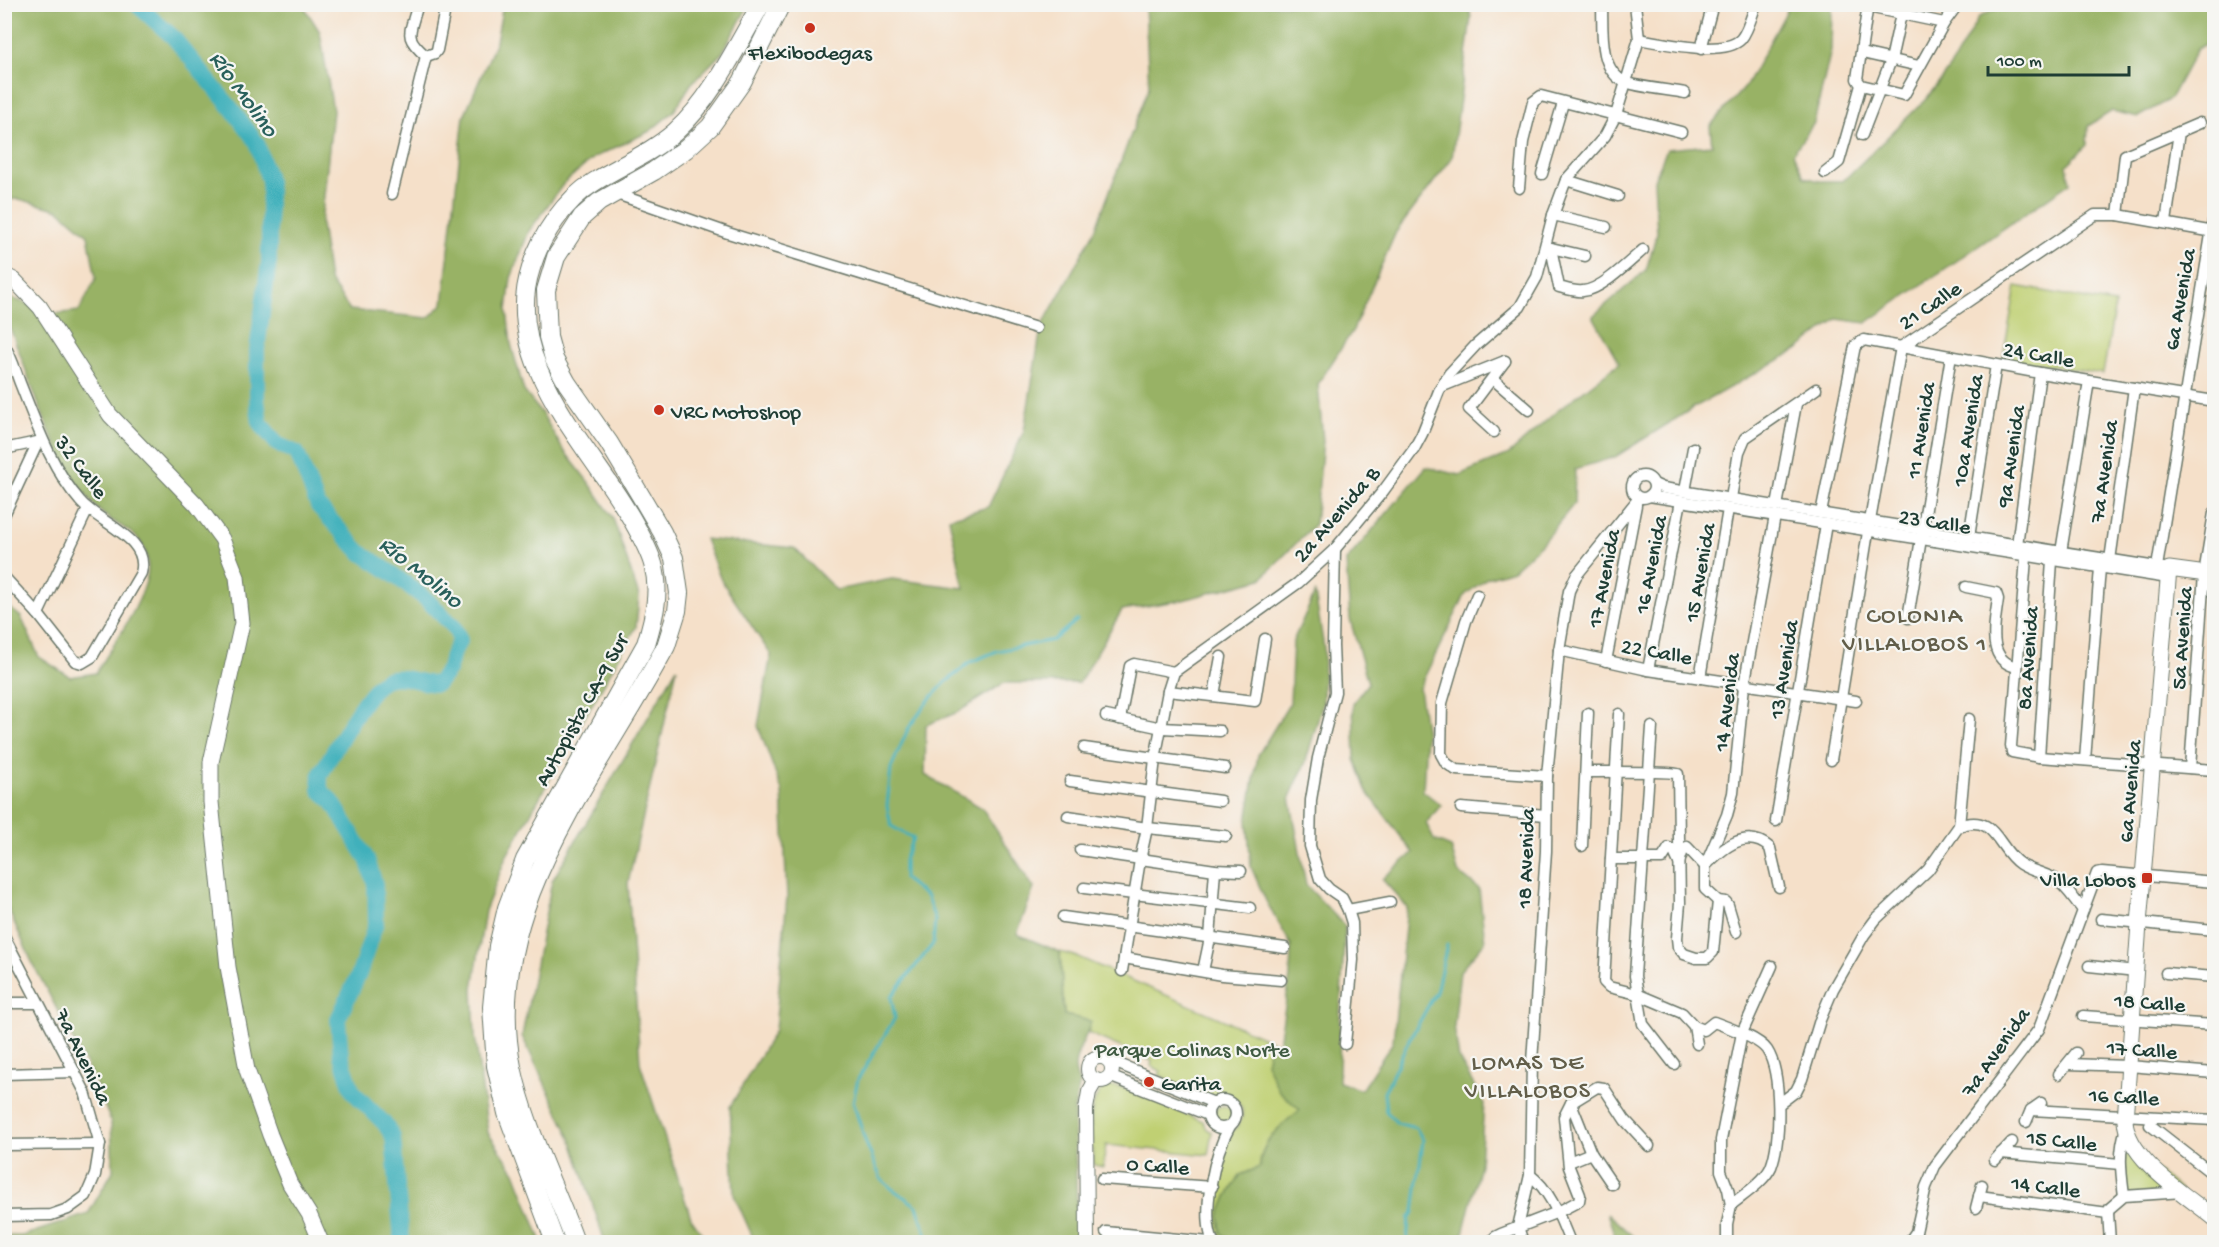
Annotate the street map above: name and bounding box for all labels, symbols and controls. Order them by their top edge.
marker: Flexibodegas [803,21,817,35]
scale bar [1988,39,2129,77]
place label: Flexibodegas [747,42,873,68]
water label: Río Molino [201,46,284,145]
text: 100 m [1996,52,2042,73]
street label: 6a Avenida [2160,246,2204,353]
street label: 21 Calle [1895,277,1968,338]
street label: 24 Calle [2001,338,2076,376]
street label: 10a Avenida [1948,372,1992,490]
street label: 11 Avenida [1902,380,1944,482]
place label: VRC Motoshop [670,401,801,427]
marker: VRC Motoshop [652,403,666,417]
street label: 9a Avenida [1993,403,2033,510]
street label: 7a Avenida [2086,418,2126,525]
street label: 32 Calle [47,431,112,506]
street label: 2a Avenida B [1289,462,1387,569]
street label: 23 Calle [1896,505,1973,543]
street label: 16 Avenida [1630,513,1675,617]
street label: 15 Avenida [1680,520,1724,625]
street label: 17 Avenida [1583,526,1628,631]
water label: Río Molino [372,531,469,617]
street label: 5a Avenida [2167,585,2201,691]
district label: COLONIA VILLALOBOS 1 [1841,603,1988,660]
street label: 8a Avenida [2013,605,2047,711]
street label: 13 Avenida [1765,617,1807,722]
street label: Autopista CA-9 Sur [531,628,637,792]
street label: 22 Calle [1619,635,1695,673]
street label: 14 Avenida [1710,651,1748,754]
street label: 6a Avenida [2115,738,2149,844]
street label: 18 Avenida [1513,807,1543,910]
place label: Villa Lobos [2039,869,2136,895]
marker: Villa Lobos [2140,871,2154,885]
street label: 18 Calle [2112,989,2187,1020]
street label: 7a Avenida [1956,1003,2038,1104]
street label: 7a Avenida [47,1005,116,1111]
street label: 17 Calle [2105,1036,2179,1067]
park label: Parque Colinas Norte [1093,1039,1290,1065]
district label: LOMAS DE VILLALOBOS [1464,1050,1591,1107]
place label: Garita [1161,1073,1222,1099]
marker: Garita [1142,1075,1156,1089]
street label: 16 Calle [2087,1084,2160,1114]
street label: 15 Calle [2024,1126,2099,1160]
street label: 0 Calle [1125,1153,1191,1183]
street label: 14 Calle [2008,1172,2082,1206]

